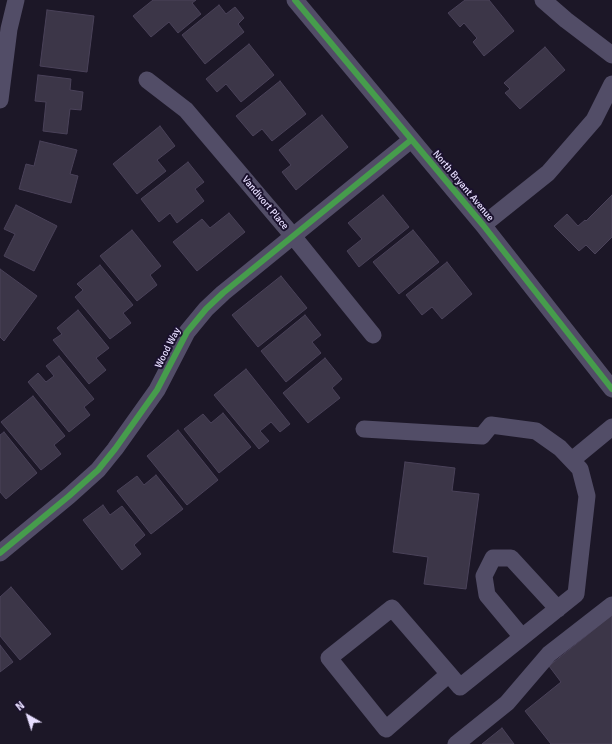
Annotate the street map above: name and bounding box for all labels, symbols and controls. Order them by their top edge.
street label: North Bryant Avenue [430,148,496,224]
street label: Vandivort Place [239,174,291,232]
street label: Wood Way [153,326,183,370]
north arrow [8,696,48,736]
text: N [13,699,27,714]

